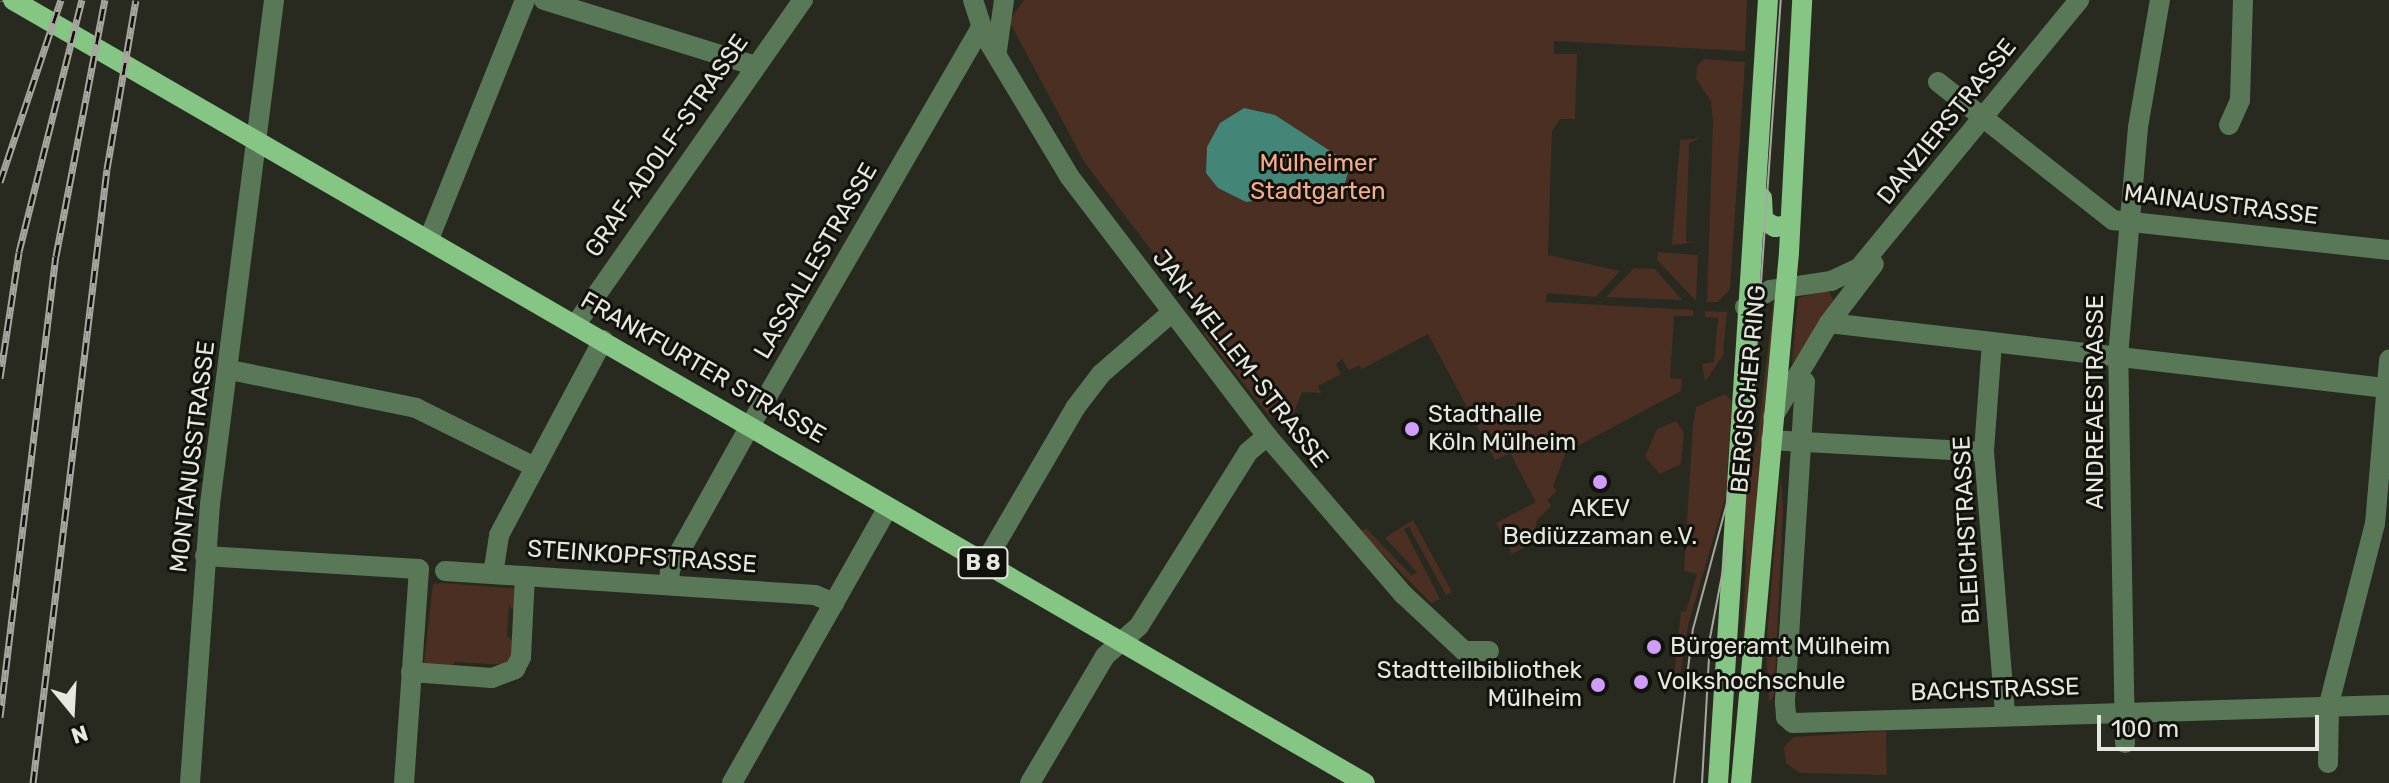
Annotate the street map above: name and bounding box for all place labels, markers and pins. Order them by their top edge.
place label: Stadthalle Köln Mülheim [1428,401,1576,457]
marker: Stadthalle Köln Mülheim [1403,420,1421,438]
marker: AKEV Bediüzzaman e.V. [1591,473,1609,491]
place label: AKEV Bediüzzaman e.V. [1503,495,1697,551]
place label: Bürgeramt Mülheim [1670,633,1890,661]
marker: Bürgeramt Mülheim [1645,638,1663,656]
place label: Stadtteilbibliothek Mülheim [1377,657,1582,713]
place label: Volkshochschule [1657,668,1846,696]
marker: Volkshochschule [1632,673,1650,691]
marker: Stadtteilbibliothek Mülheim [1589,676,1607,694]

